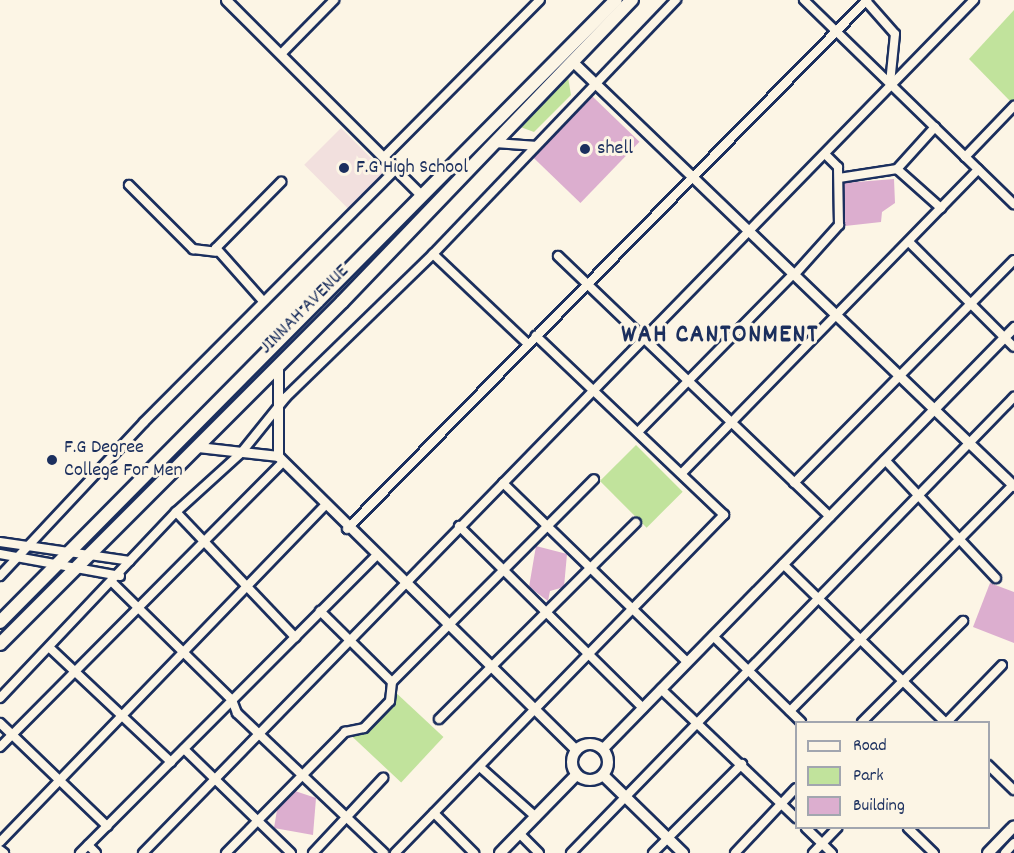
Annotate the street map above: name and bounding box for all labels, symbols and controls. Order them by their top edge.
place label: shell [597,137,633,161]
marker: shell [578,142,592,156]
place label: F.G High School [356,156,468,180]
marker: F.G High School [337,161,351,175]
street label: JINNAH AVENUE [255,260,355,360]
district label: WAH CANTONMENT [621,320,819,352]
place label: F.G Degree College For Men [64,436,183,483]
marker: F.G Degree College For Men [45,453,59,467]
legend [795,721,990,829]
text: Road [853,734,887,759]
text: Park [853,764,884,789]
text: Building [853,794,905,819]

